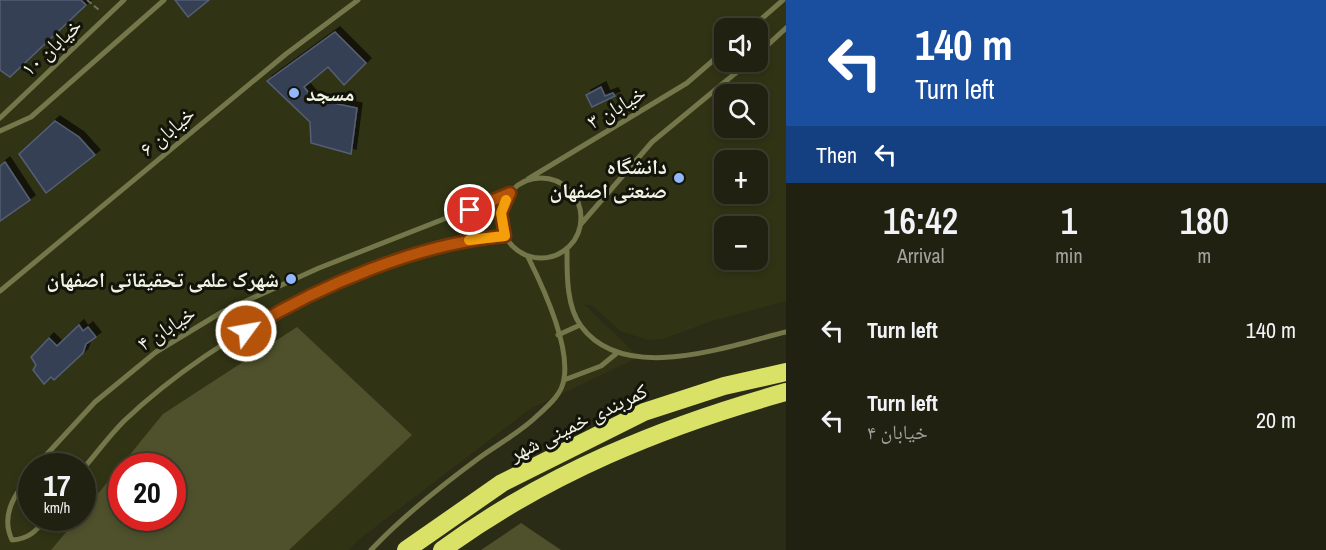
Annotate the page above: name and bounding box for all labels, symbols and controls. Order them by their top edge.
street label: خیابان ۱۰ [14,11,88,83]
text: 140 m [915,17,1013,73]
map controls [714,18,768,270]
button: sound [714,18,768,72]
icon: left [816,24,894,102]
text: Turn left [915,71,994,107]
street label: خیابان ۳ [581,78,651,136]
place label: مسجد [306,79,355,108]
button: search [714,84,768,138]
marker: مسجد [287,86,301,100]
street label: خیابان ۶ [133,99,201,163]
icon: left [869,138,902,171]
text: Then [816,140,857,170]
button: + [714,150,768,204]
place label: دانشگاه صنعتی اصفهان [550,152,667,205]
marker: دانشگاه صنعتی اصفهان [672,171,686,185]
pin [444,184,495,235]
icon: arrive [453,193,486,226]
text: 16:42 [883,197,958,245]
text: 1 [1061,197,1077,245]
text: 180 [1180,197,1229,245]
button: − [714,216,768,270]
text: Arrival [897,242,944,269]
text: min [1055,242,1083,269]
text: m [1197,242,1211,269]
place label: شهرک علمی تحقیقاتی اصفهان [47,265,279,294]
marker: شهرک علمی تحقیقاتی اصفهان [284,272,298,286]
street label: خیابان ۴ [131,298,201,358]
position arrow [214,299,278,363]
icon: left [816,314,849,347]
text: Turn left [867,315,938,345]
text: 140 m [1246,315,1296,345]
street label: کمربندی خمینی شهر [503,376,652,469]
text: Turn left [867,388,938,418]
icon: left [816,404,849,437]
text: 20 m [1256,405,1296,435]
text: خیابان ۴ [867,418,928,445]
speed limit sign: 20 [108,453,186,531]
text: 17 [43,465,71,505]
text: km/h [44,497,70,518]

